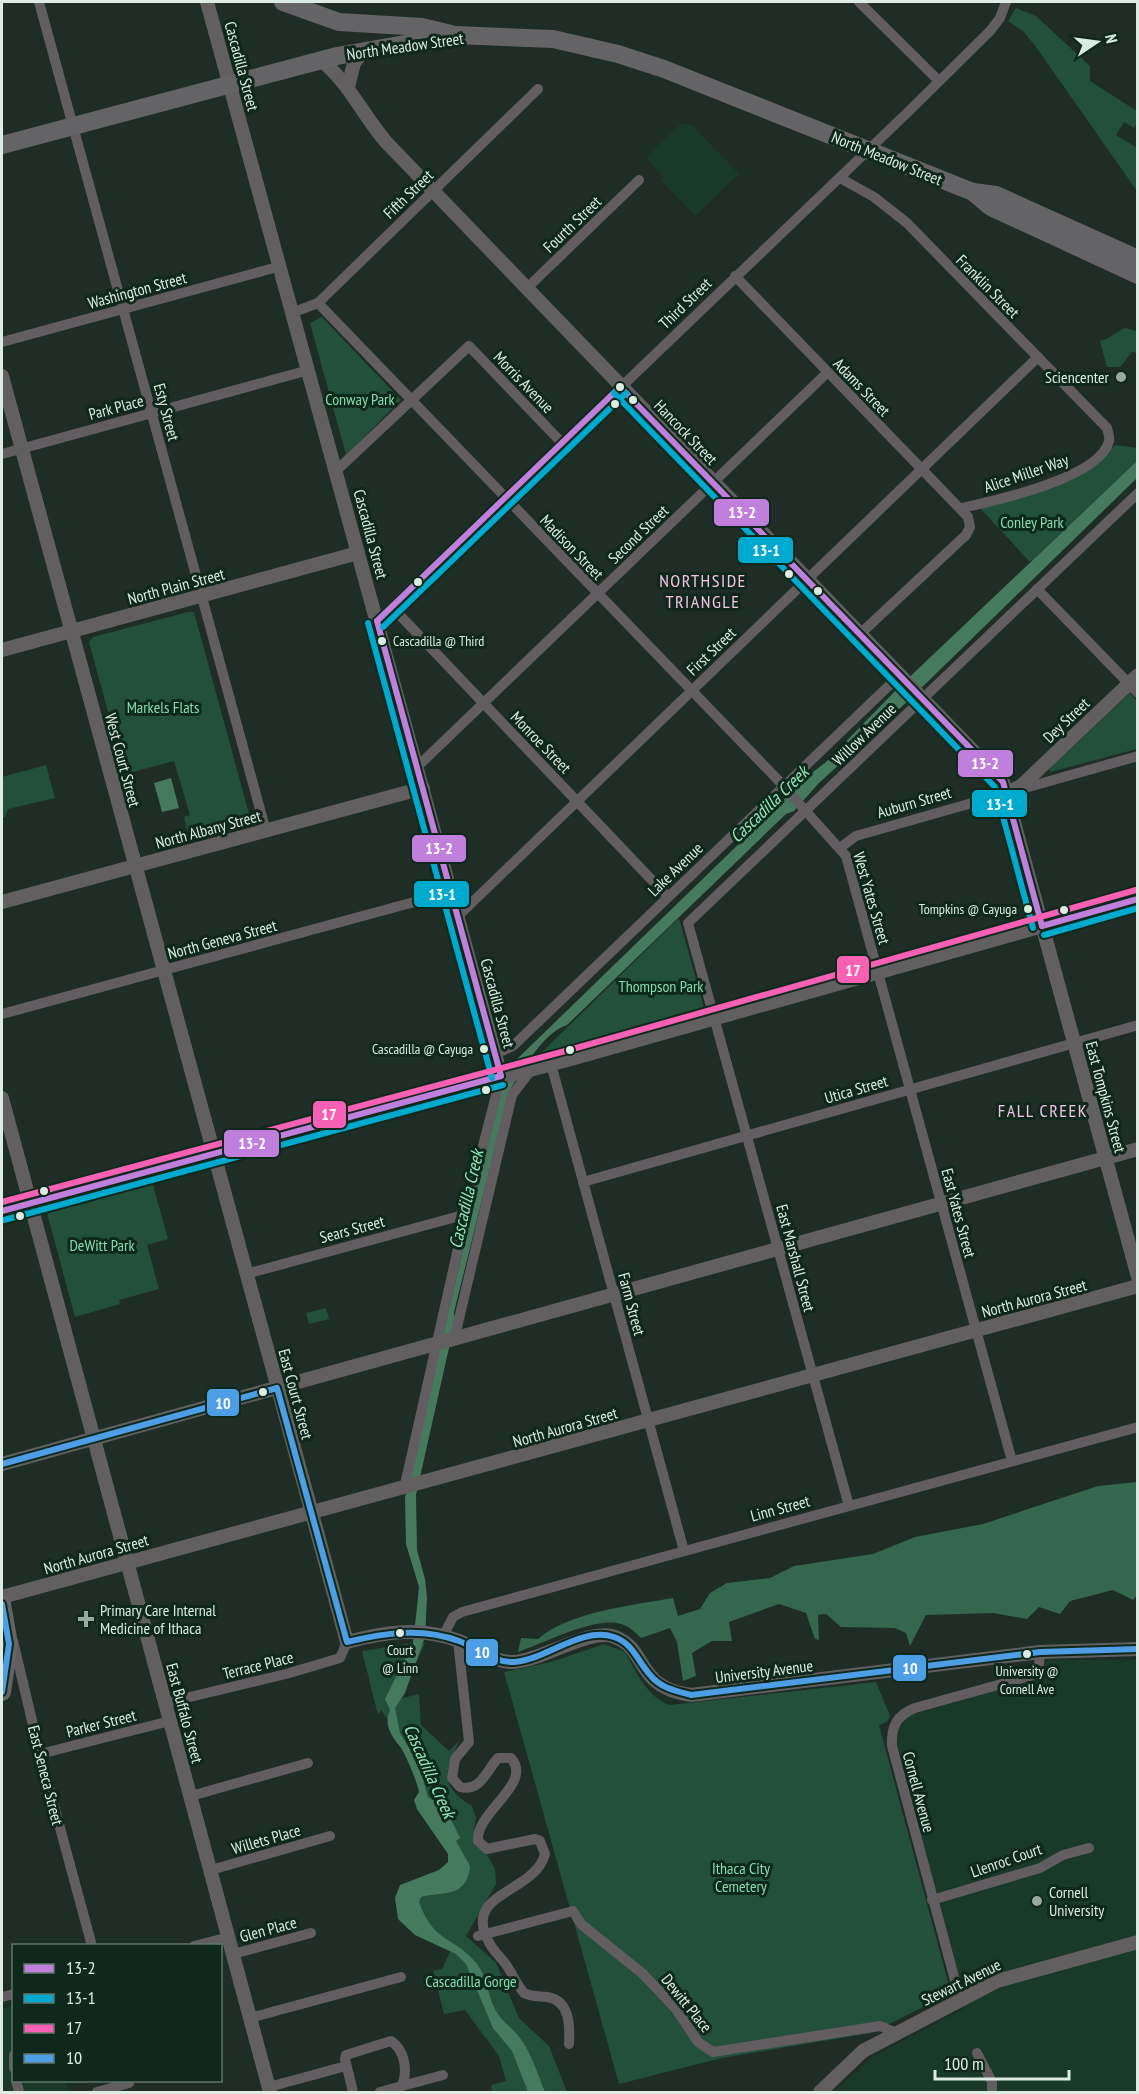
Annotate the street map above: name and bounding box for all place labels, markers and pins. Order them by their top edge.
place label: Sciencenter [1045,367,1110,387]
marker: Sciencenter [1114,370,1128,384]
unlabelled marker [614,381,626,393]
unlabelled marker [627,394,639,406]
unlabelled marker [609,398,621,410]
unlabelled marker [783,568,795,580]
unlabelled marker [412,576,424,588]
unlabelled marker [812,585,824,597]
place label: Cascadilla @ Third [393,632,484,650]
marker: Cascadilla @ Third [376,635,388,647]
place label: Tompkins @ Cayuga [919,900,1017,918]
marker: Tompkins @ Cayuga [1022,903,1034,915]
unlabelled marker [1058,904,1070,916]
place label: Cascadilla @ Cayuga [372,1040,473,1058]
marker: Cascadilla @ Cayuga [478,1043,490,1055]
unlabelled marker [564,1044,576,1056]
unlabelled marker [480,1084,492,1096]
unlabelled marker [38,1185,50,1197]
unlabelled marker [14,1210,26,1222]
unlabelled marker [257,1386,269,1398]
place label: Primary Care Internal Medicine of Ithaca [100,1600,216,1638]
marker: Primary Care Internal Medicine of Ithaca [77,1610,95,1628]
marker: Court @ Linn [394,1627,406,1639]
place label: Court @ Linn [382,1641,418,1677]
marker: University @ Cornell Ave [1021,1648,1033,1660]
place label: University @ Cornell Ave [996,1662,1058,1698]
place label: Cornell University [1049,1882,1104,1920]
marker: Cornell University [1030,1894,1044,1908]

